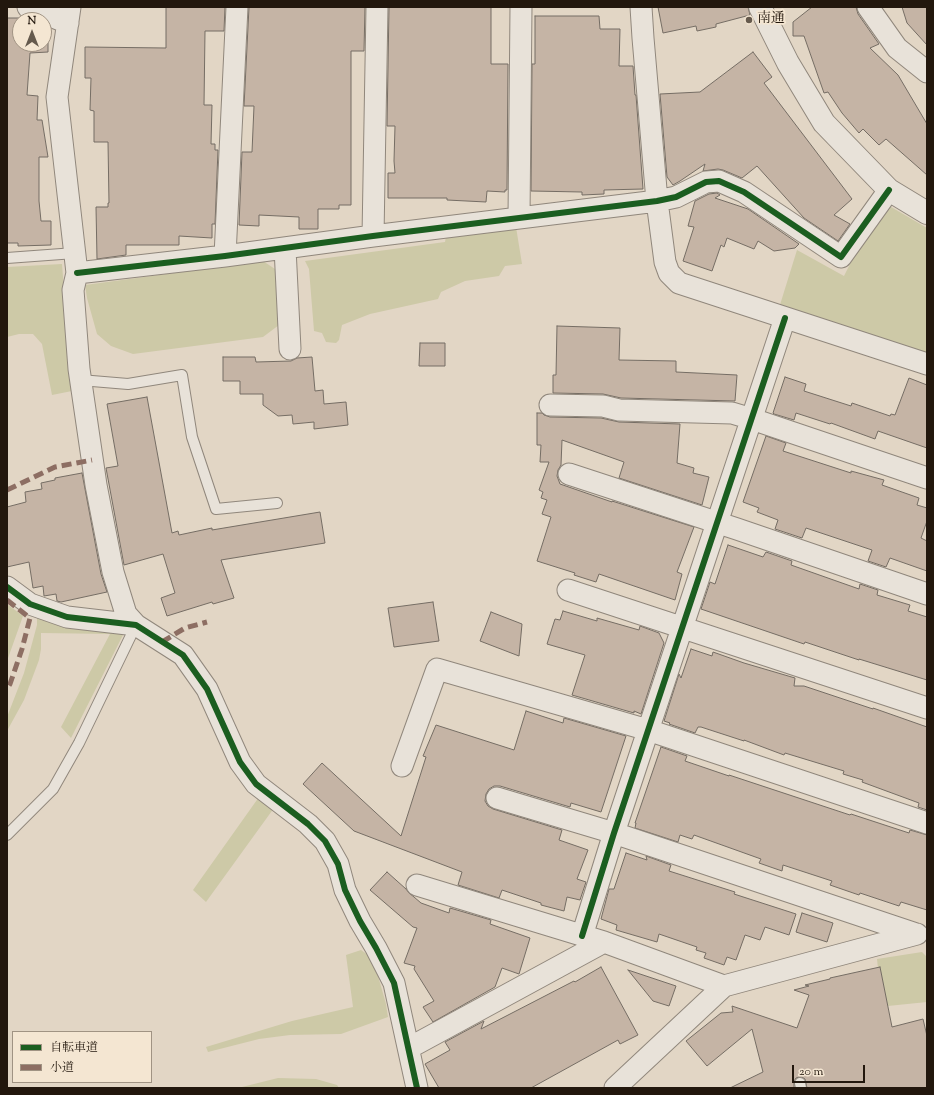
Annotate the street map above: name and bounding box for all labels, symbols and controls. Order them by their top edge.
north arrow [12,12,52,52]
place label: 南通 [757,12,785,28]
text: N [28,13,36,29]
marker: 南通 [744,15,754,25]
legend [12,1031,152,1083]
text: 自転車道 [50,1039,98,1057]
scale bar [794,1057,867,1083]
text: 小道 [50,1059,74,1077]
text: 20 m [799,1063,823,1081]

